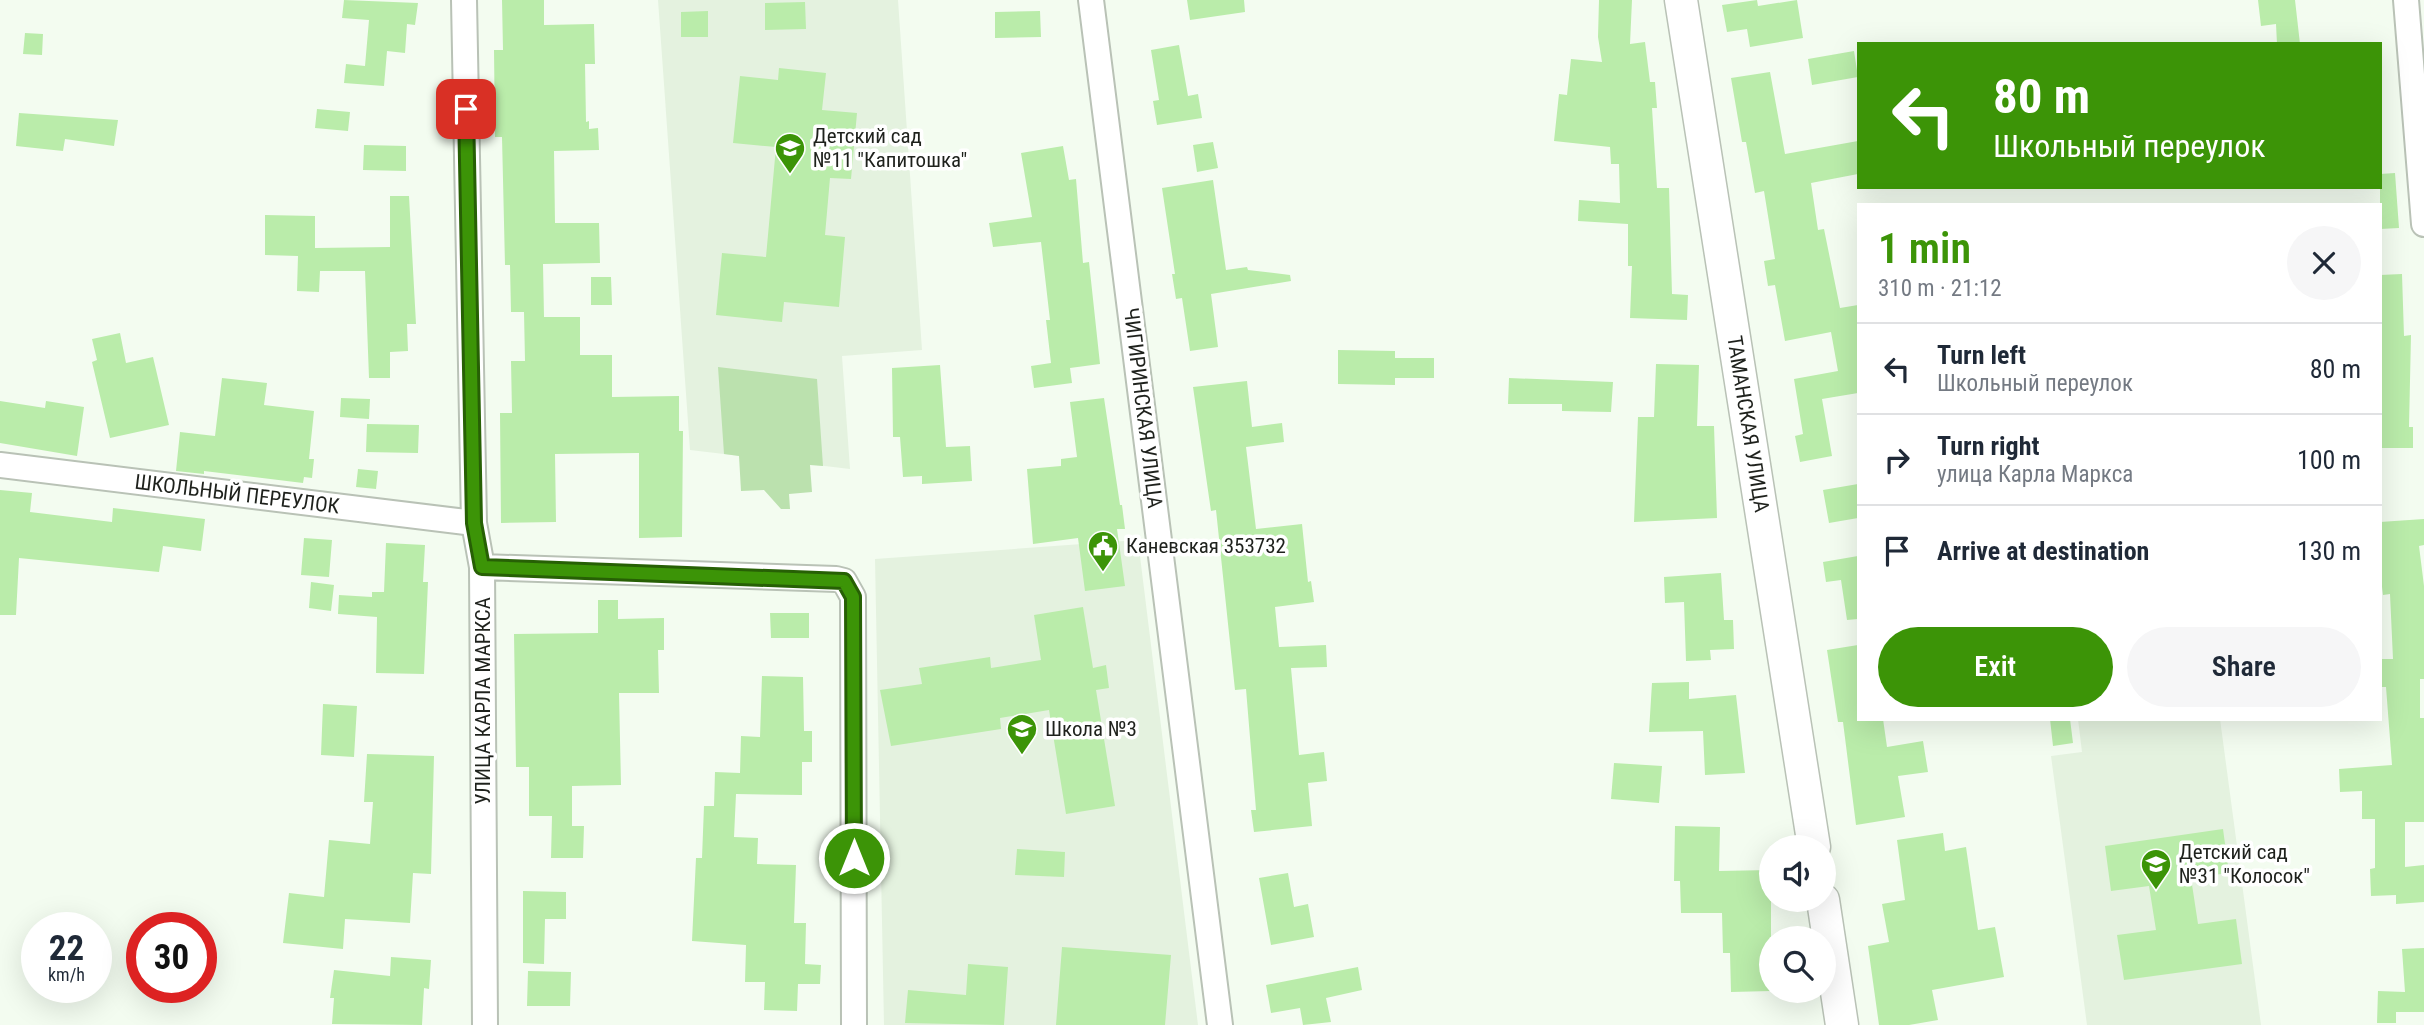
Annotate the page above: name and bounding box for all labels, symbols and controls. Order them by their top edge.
text: 80 m [1993,68,2090,125]
icon: left [1878,70,1969,161]
pin [436,79,496,139]
icon: arrive [447,90,485,128]
place label: Детский сад №11 "Капитошка" [813,124,967,172]
text: Школьный переулок [1993,127,2266,165]
school or university icon: Детский сад №11 "Капитошка" [773,131,807,175]
text: 1 min [1878,224,1971,273]
button: close [2287,226,2361,300]
text: 310 m · 21:12 [1878,275,2002,302]
street label: ЧИГИРИНСКАЯ УЛИЦА [1119,306,1167,510]
street label: ТАМАНСКАЯ УЛИЦА [1722,334,1774,514]
text: Turn left [1937,340,2026,370]
icon: left [1878,350,1916,388]
text: 80 m [2310,354,2361,384]
text: Школьный переулок [1937,370,2133,397]
text: Turn right [1937,431,2039,461]
icon: right [1878,441,1916,479]
text: 100 m [2297,445,2361,475]
text: улица Карла Маркса [1937,461,2133,488]
street label: ШКОЛЬНЫЙ ПЕРЕУЛОК [133,470,341,518]
public building icon: Каневская 353732 [1086,529,1120,573]
icon: arrive [1878,532,1916,570]
place label: Каневская 353732 [1126,534,1286,558]
text: Arrive at destination [1937,536,2149,566]
text: 130 m [2297,536,2361,566]
street label: УЛИЦА КАРЛА МАРКСА [471,597,495,805]
button: Exit [1878,627,2113,707]
button: Share [2127,627,2361,707]
school or university icon: Школа №3 [1005,712,1039,756]
place label: Школа №3 [1045,717,1137,741]
position arrow [817,821,891,895]
map controls [1759,835,1836,1003]
button: sound [1759,835,1836,912]
place label: Детский сад №31 "Колосок" [2179,840,2310,888]
school or university icon: Детский сад №31 "Колосок" [2139,847,2173,891]
speed limit sign: 30 [126,912,217,1003]
button: search [1759,926,1836,1003]
text: 22 [49,928,84,969]
text: km/h [48,964,85,985]

